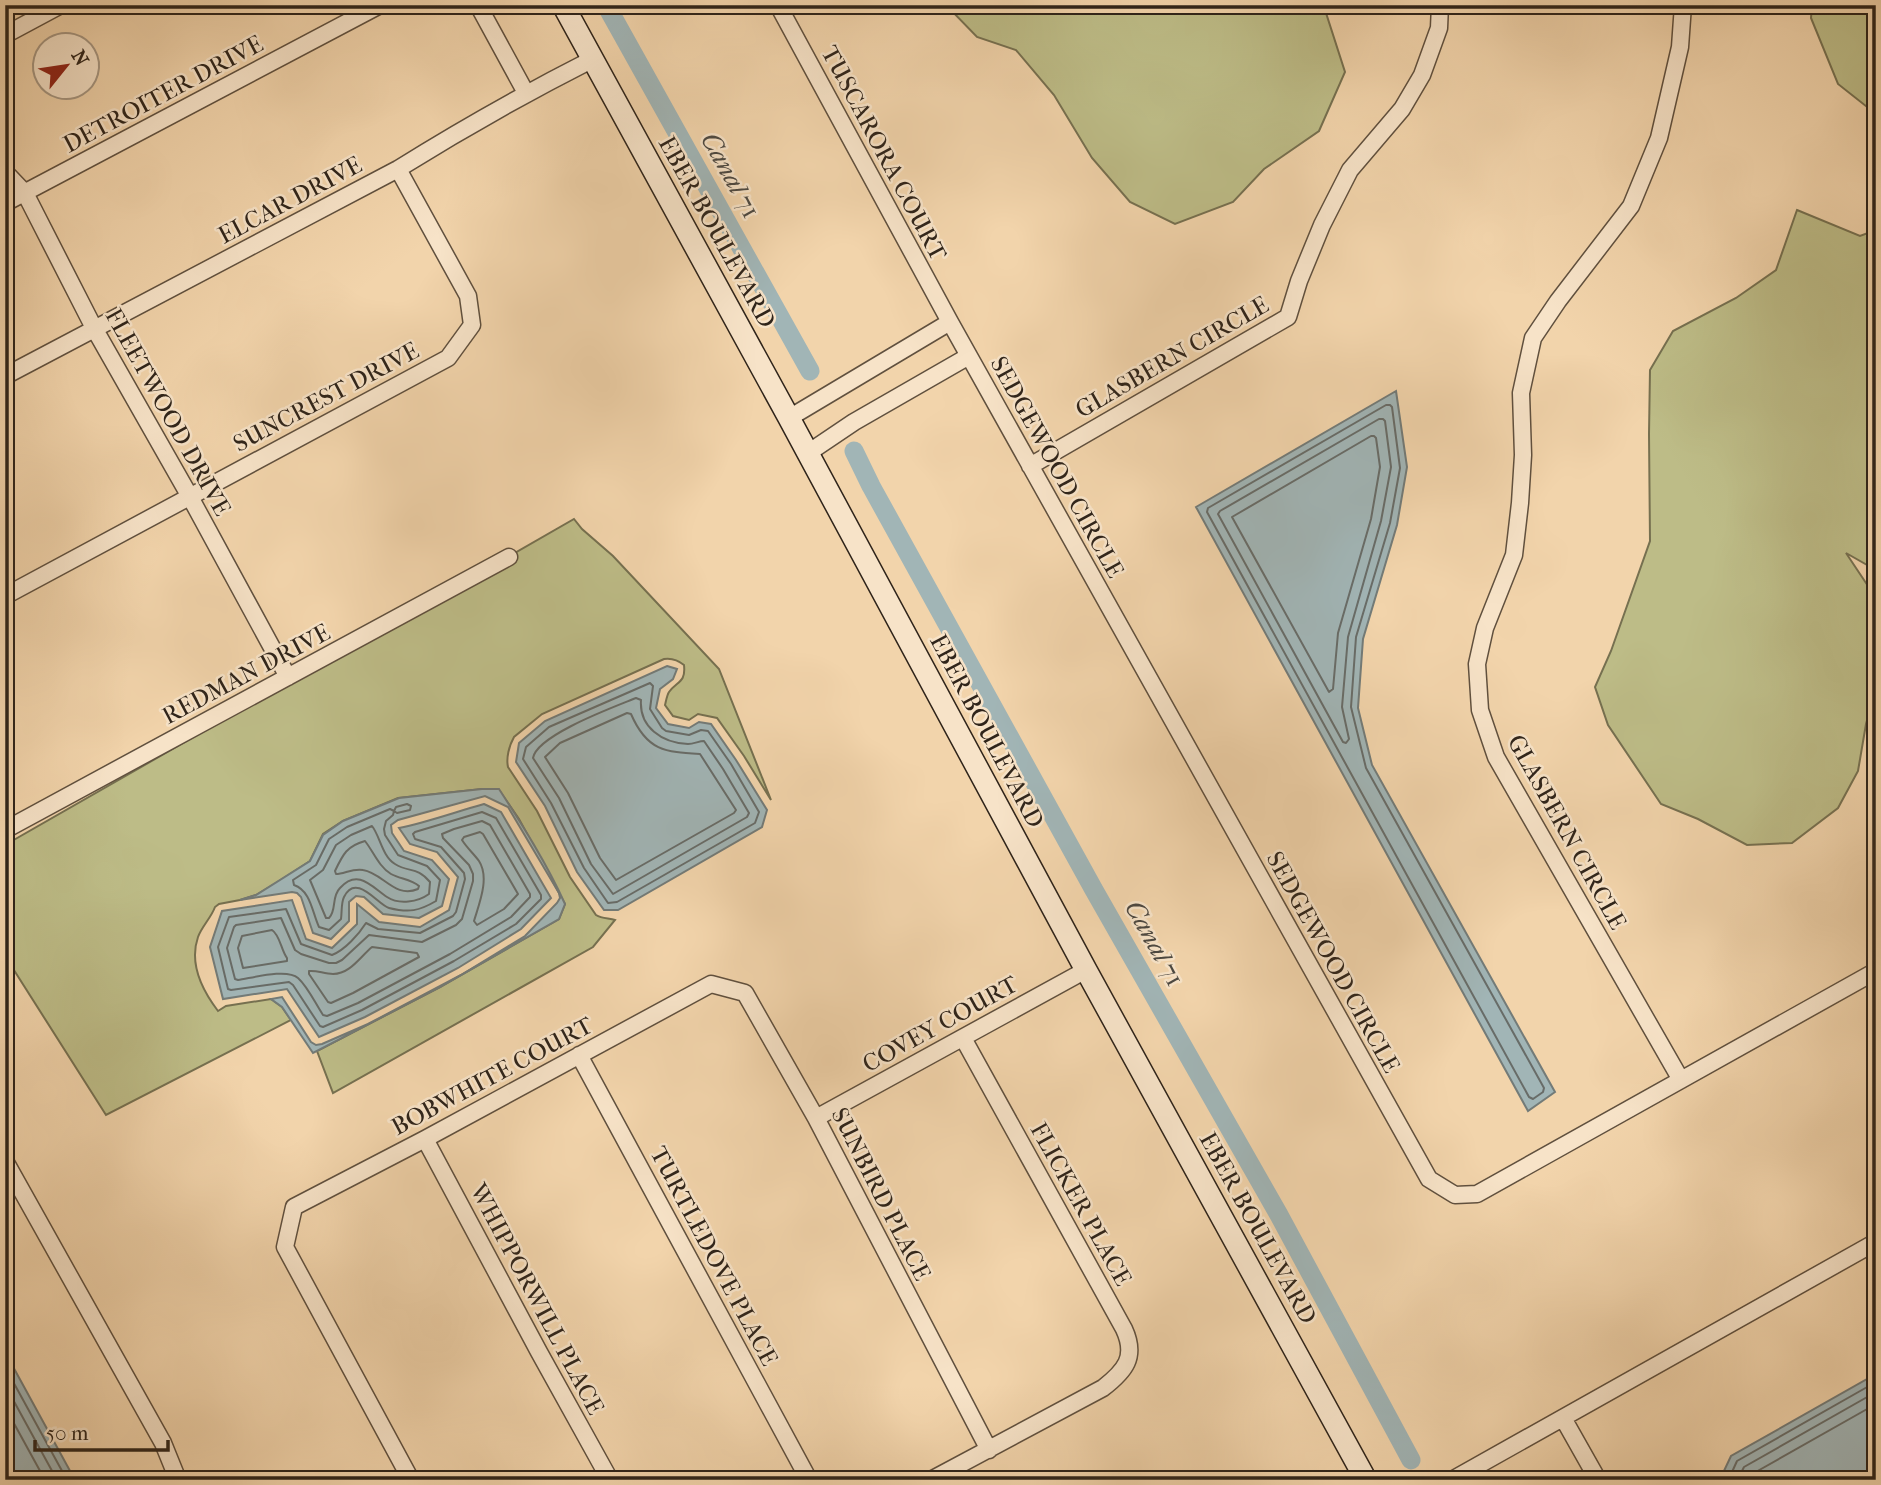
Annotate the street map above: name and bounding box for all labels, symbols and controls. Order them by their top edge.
street label: DETROITER DRIVE [58,29,268,159]
north arrow [32,32,102,102]
street label: TUSCARORA COURT [816,41,953,266]
text: N [67,46,93,70]
water label: Canal 71 [694,127,767,224]
street label: EBER BOULEVARD [653,131,781,333]
street label: ELCAR DRIVE [213,150,367,250]
street label: GLASBERN CIRCLE [1071,290,1273,424]
street label: FLEETWOOD DRIVE [99,304,237,520]
street label: SUNCREST DRIVE [228,336,424,458]
street label: SEDGEWOOD CIRCLE [984,351,1130,583]
street label: REDMAN DRIVE [157,618,335,730]
street label: EBER BOULEVARD [924,630,1050,832]
street label: GLASBERN CIRCLE [1502,730,1632,934]
street label: SEDGEWOOD CIRCLE [1260,846,1406,1078]
water label: Canal 71 [1118,895,1191,992]
street label: COVEY COURT [858,969,1023,1078]
street label: BOBWHITE COURT [387,1011,598,1141]
street label: SUNBIRD PLACE [825,1103,937,1285]
street label: FLICKER PLACE [1025,1118,1137,1290]
street label: EBER BOULEVARD [1194,1127,1322,1329]
street label: TURTLEDOVE PLACE [644,1142,784,1370]
street label: WHIPPORWILL PLACE [464,1178,610,1419]
scale bar [35,1408,168,1452]
text: 50 m [46,1421,89,1445]

